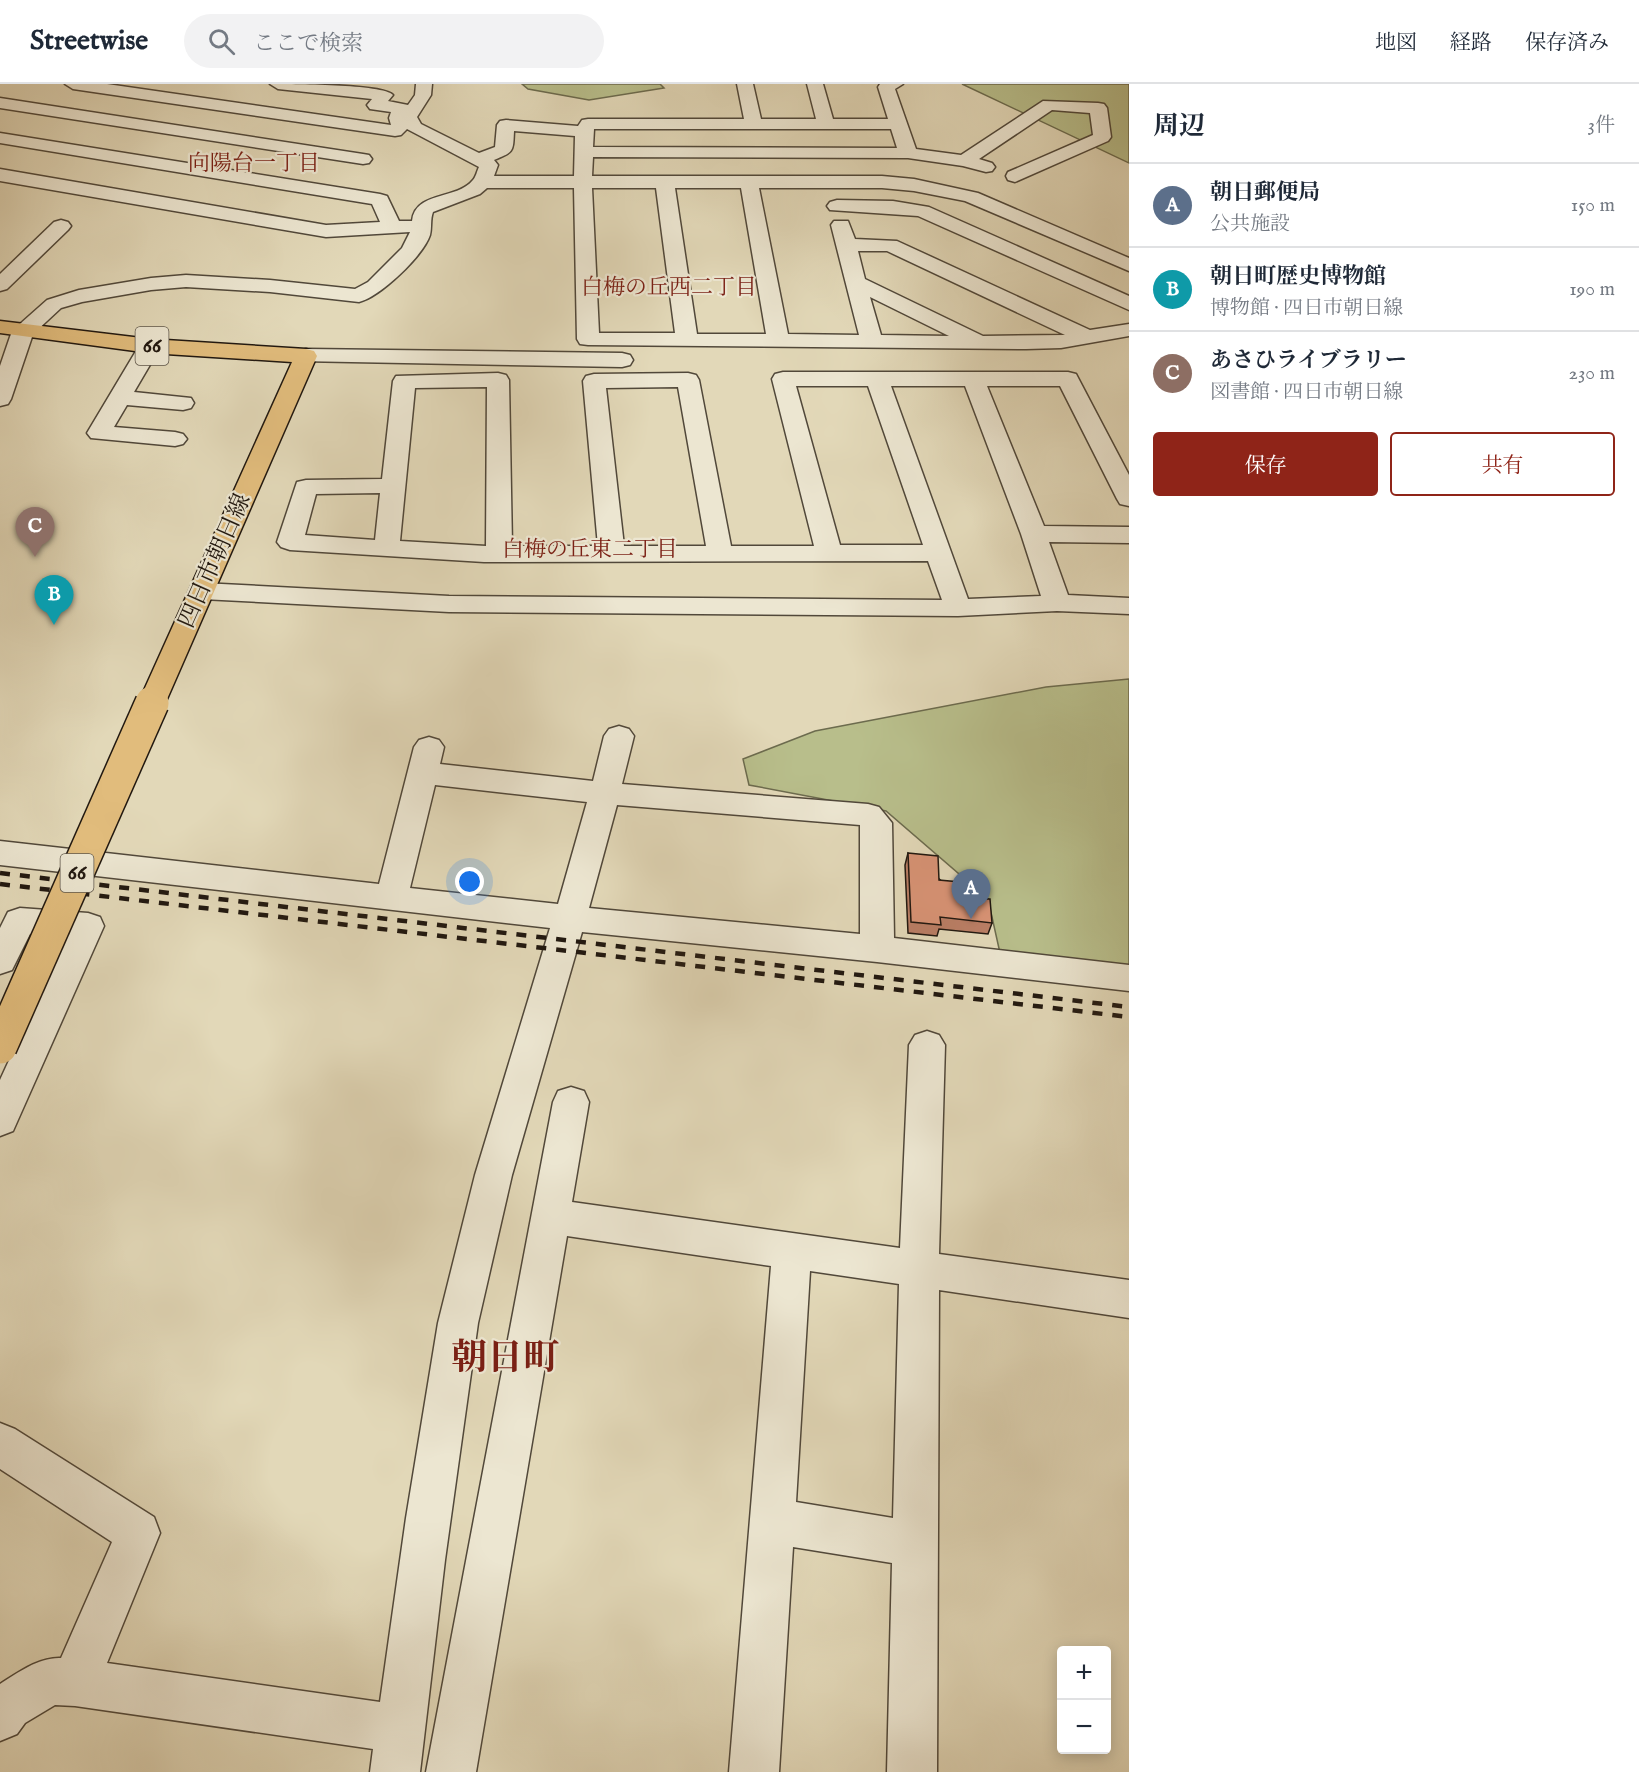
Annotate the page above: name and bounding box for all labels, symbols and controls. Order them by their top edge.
search box [184,14,604,68]
text: Streetwise [30,24,148,59]
icon: search [205,25,238,58]
text: ここで検索 [253,30,363,58]
text: 地図 [1375,30,1417,57]
text: 経路 [1450,30,1492,57]
text: 保存済み [1525,30,1609,57]
text: 周辺 [1153,110,1205,143]
text: 3件 [1588,113,1615,138]
district label: 向陽台一丁目 [188,150,320,178]
text: 朝日郵便局 [1210,179,1320,207]
text: A [1166,193,1179,218]
text: 150 m [1571,193,1615,218]
text: 公共施設 [1210,212,1290,237]
text: 朝日町歴史博物館 [1210,263,1386,291]
district label: 白梅の丘西二丁目 [581,274,757,302]
text: B [1166,277,1179,302]
text: 190 m [1569,277,1615,302]
text: 博物館 · 四日市朝日線 [1210,296,1403,321]
road number: 66 [136,327,168,365]
text: あさひライブラリー [1210,347,1407,375]
text: C [1165,361,1180,386]
text: 230 m [1569,361,1615,386]
text: 図書館 · 四日市朝日線 [1210,380,1403,405]
button: 保存 [1153,432,1378,496]
button: 共有 [1390,432,1615,496]
street label: 四日市朝日線 [172,489,258,633]
pin: C [15,508,54,557]
district label: 白梅の丘東二丁目 [502,536,678,564]
pin: B [34,576,74,625]
road number: 66 [60,854,94,892]
your location [455,867,484,896]
pin: A [952,870,990,919]
district label: 朝日町 [451,1336,559,1382]
map controls [1057,1646,1111,1754]
button: + [1057,1646,1111,1700]
button: − [1057,1700,1111,1754]

